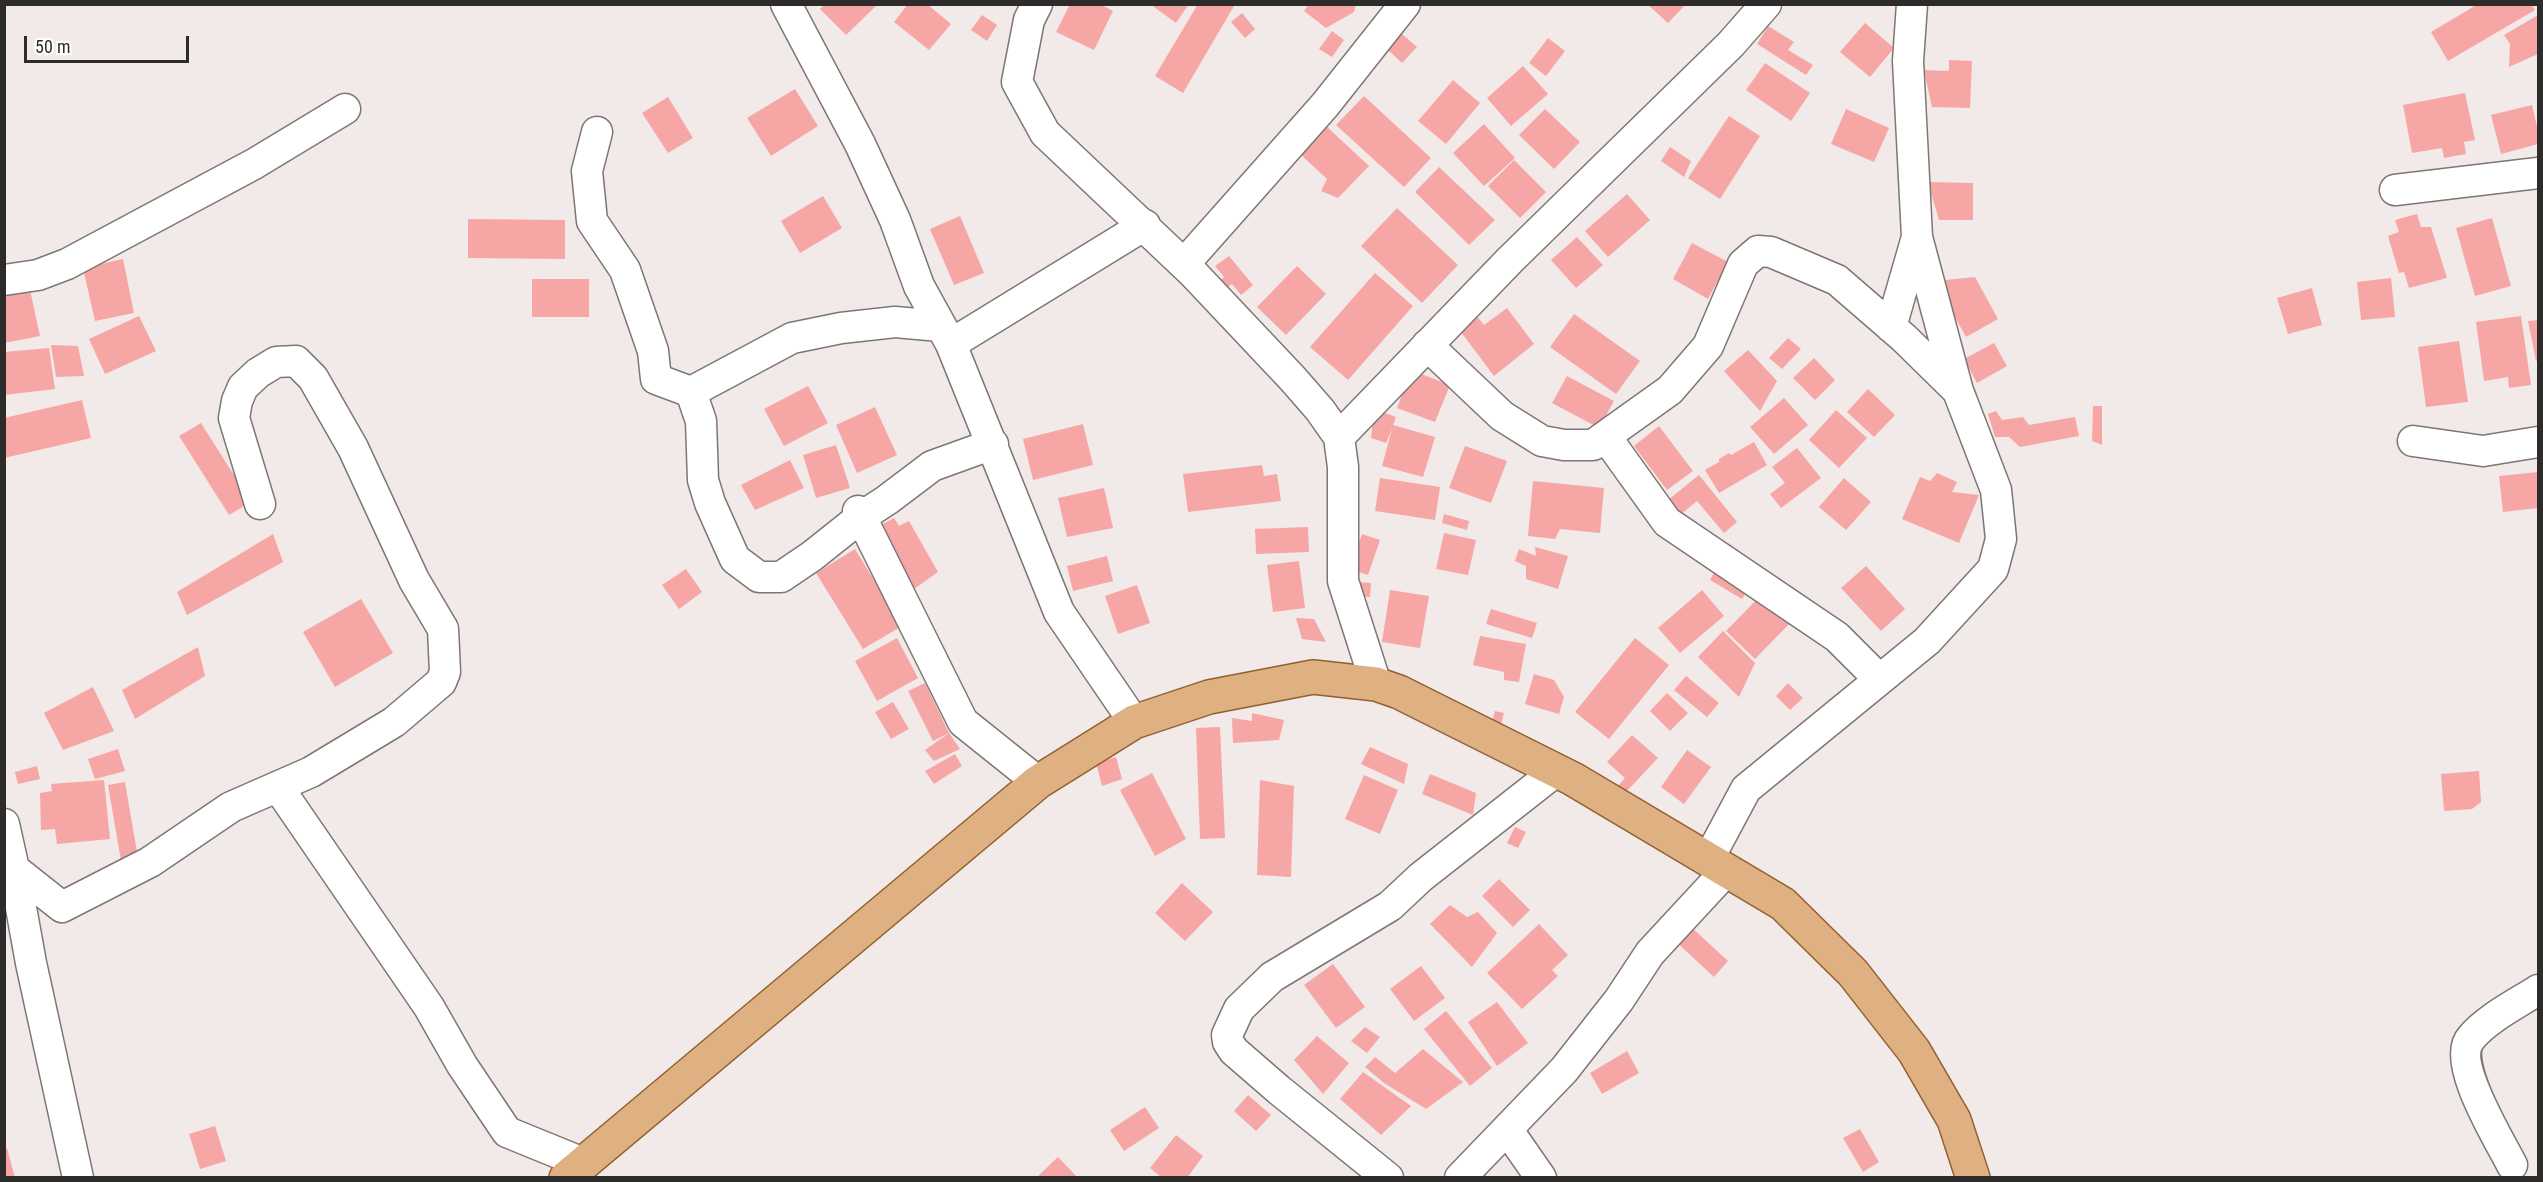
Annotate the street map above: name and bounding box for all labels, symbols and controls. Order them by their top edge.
scale bar [27,24,192,62]
text: 50 m [35,36,70,57]

